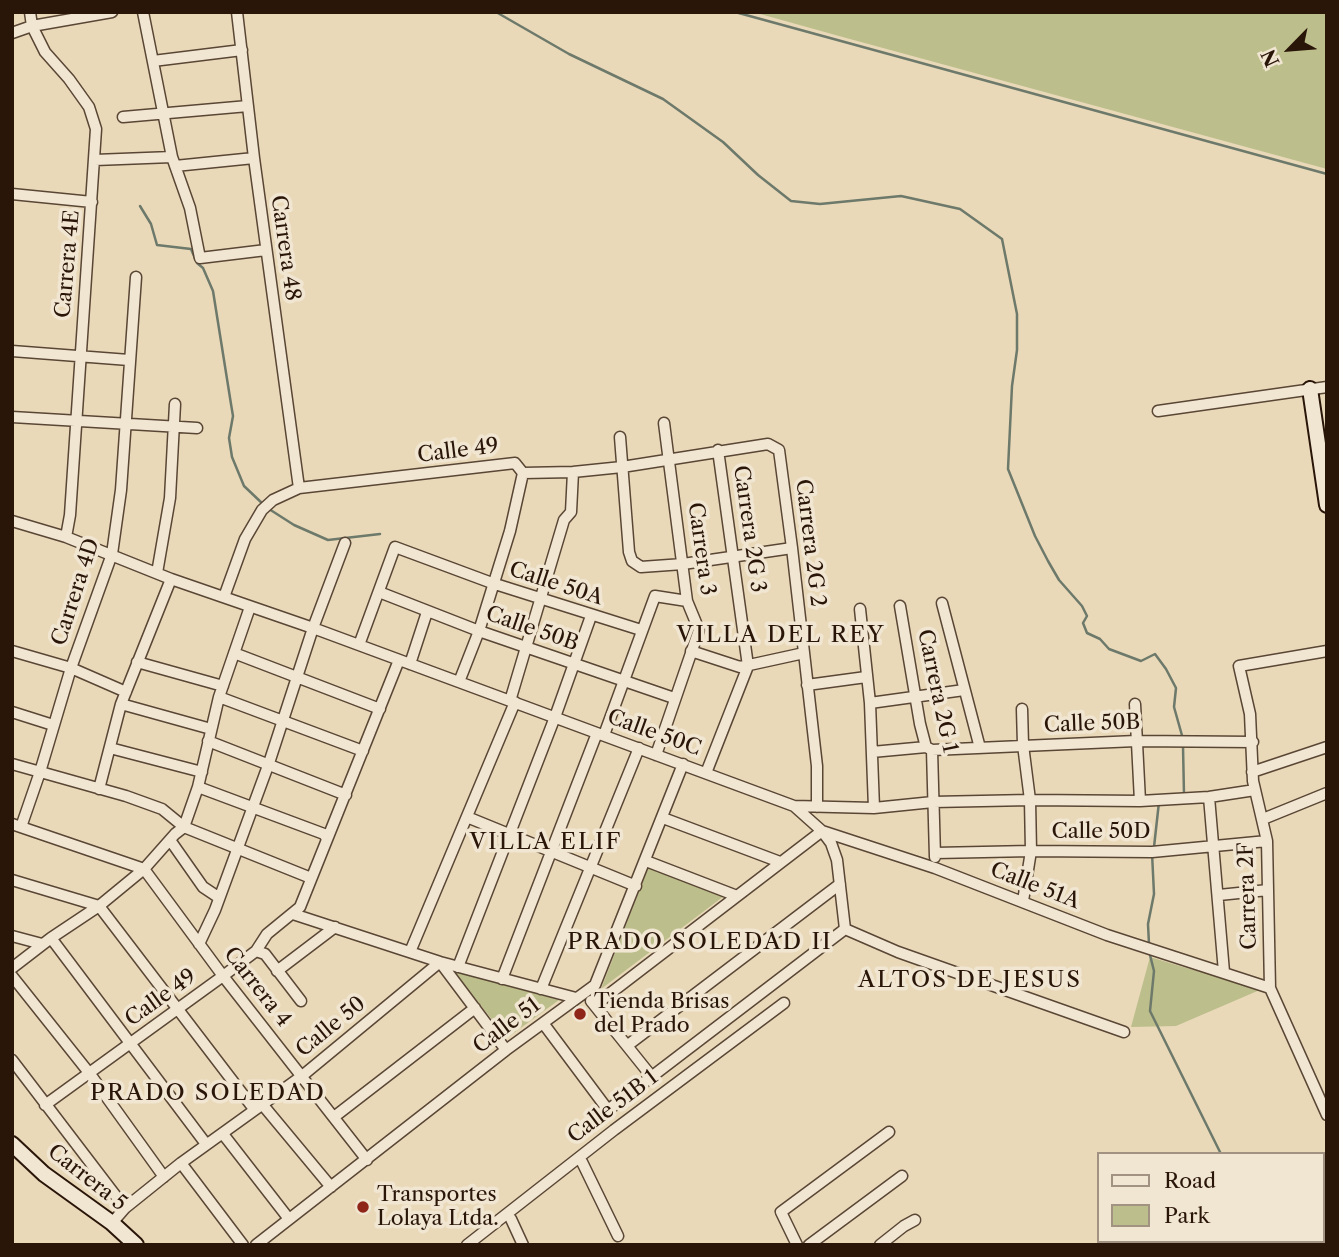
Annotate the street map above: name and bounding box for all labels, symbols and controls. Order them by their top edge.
north arrow [1255,14,1325,84]
text: N [1257,46,1284,70]
street label: Carrera 48 [265,194,305,302]
street label: Carrera 4E [51,209,85,319]
street label: Calle 49 [416,434,500,468]
street label: Carrera 2G 3 [728,464,770,594]
street label: Carrera 2G 2 [790,478,830,608]
street label: Carrera 3 [682,501,720,597]
street label: Carrera 4D [47,535,105,649]
street label: Calle 50A [506,557,606,611]
street label: Calle 50B [482,601,582,657]
district label: VILLA DEL REY [678,621,884,649]
street label: Carrera 2G 1 [912,627,962,755]
street label: Calle 50C [604,704,704,762]
street label: Calle 50B [1043,710,1141,738]
street label: Calle 50D [1052,819,1150,845]
district label: VILLA ELIF [471,828,621,856]
street label: Carrera 2F [1234,842,1262,950]
street label: Calle 51A [987,857,1083,915]
district label: PRADO SOLEDAD II [569,928,831,956]
street label: Carrera 4 [218,942,296,1032]
street label: Calle 49 [121,964,201,1032]
district label: ALTOS DE JESUS [860,966,1080,994]
place label: Tienda Brisas del Prado [594,989,729,1039]
street label: Calle 50 [291,991,371,1063]
street label: Calle 51 [469,993,545,1059]
marker: Tienda Brisas del Prado [572,1006,588,1022]
street label: Calle 51B 1 [563,1065,663,1149]
district label: PRADO SOLEDAD [92,1079,324,1107]
street label: Carrera 5 [42,1139,132,1217]
legend [1098,1152,1325,1243]
text: Road [1164,1168,1216,1193]
place label: Transportes Lolaya Ltda. [377,1182,499,1232]
marker: Transportes Lolaya Ltda. [355,1199,371,1215]
text: Park [1164,1203,1210,1228]

